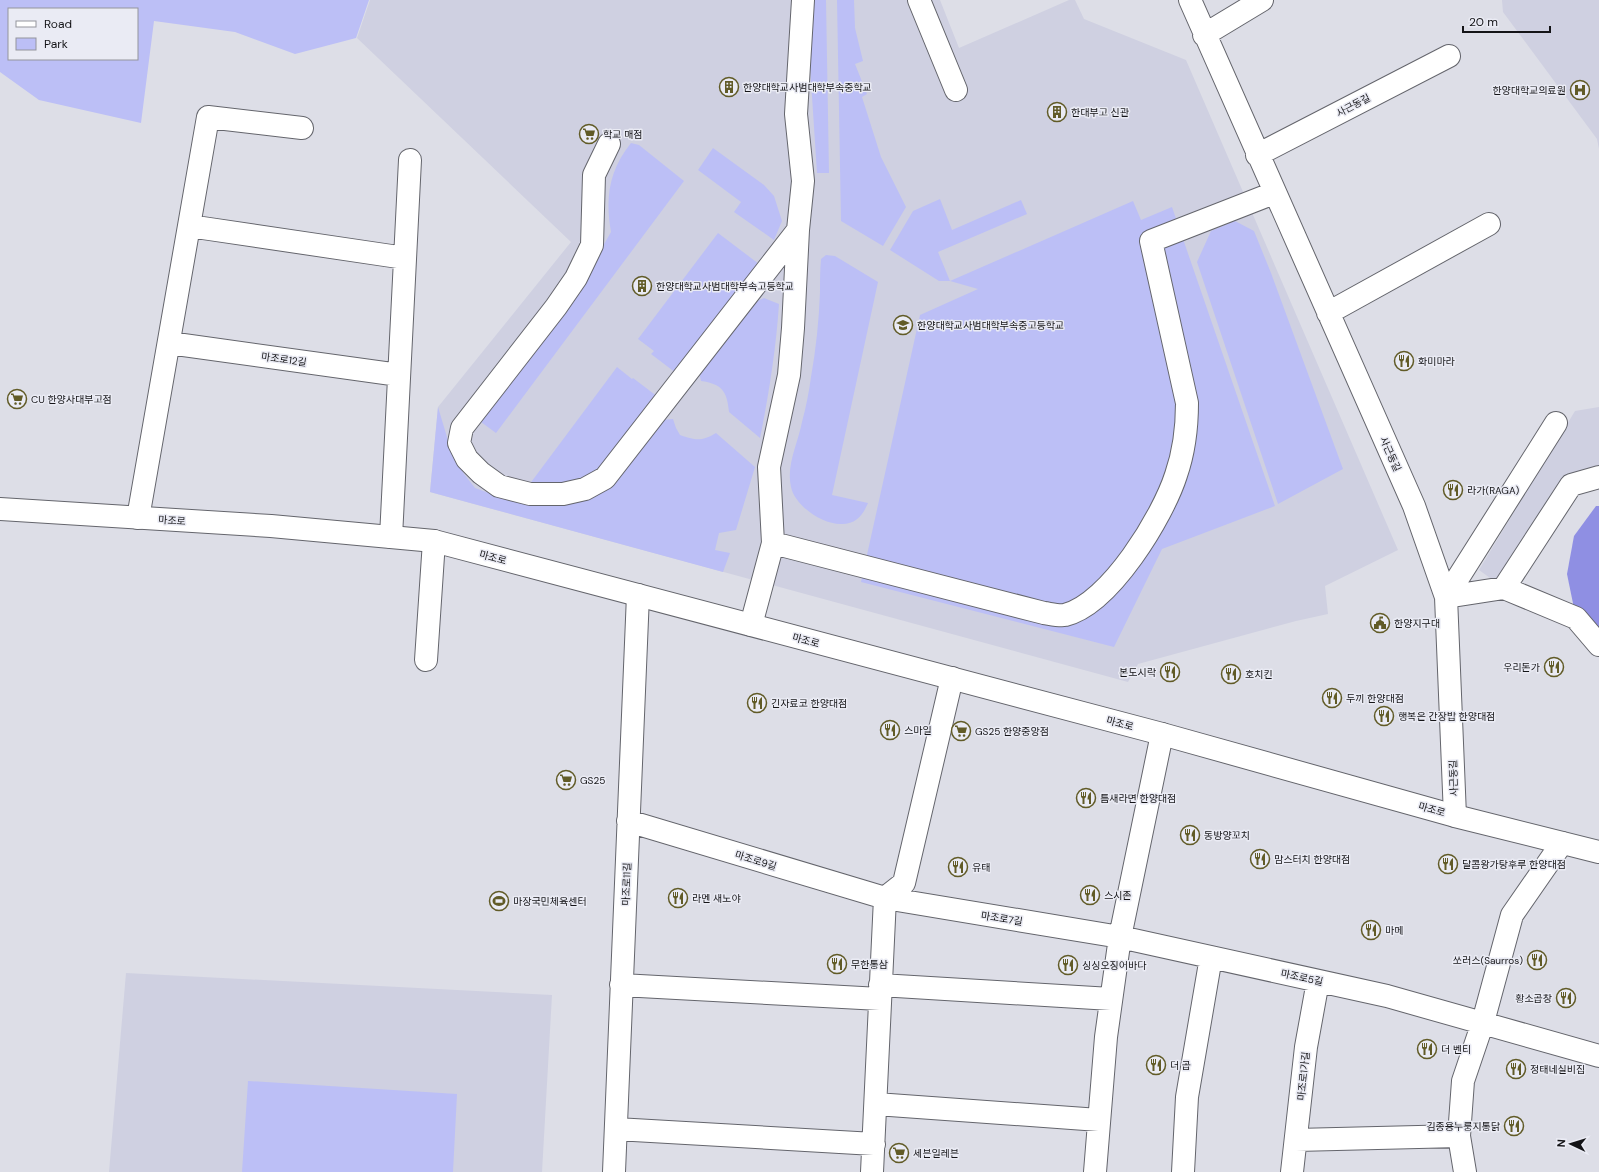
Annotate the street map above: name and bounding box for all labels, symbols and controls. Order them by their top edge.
legend [8,8,138,60]
scale bar [1463,8,1550,34]
text: 20 m [1469,14,1498,30]
text: Road [44,16,72,32]
text: Park [44,36,68,52]
building icon: 한양대학교사범대학부속중학교 [718,76,740,98]
hospital icon: 한양대학교의료원 [1569,79,1591,101]
place label: 한양대학교사범대학부속중학교 [743,81,872,94]
place label: 한양대학교의료원 [1492,84,1566,97]
street label: 사근동길 [1334,91,1373,120]
building icon: 한대부고 신관 [1046,101,1068,123]
place label: 한대부고 신관 [1071,106,1130,119]
supermarket icon: 학교 매점 [578,123,600,145]
place label: 학교 매점 [603,128,642,141]
building icon: 한양대학교사범대학부속고등학교 [631,275,653,297]
place label: 한양대학교사범대학부속고등학교 [656,280,794,293]
school or university icon: 한양대학교사범대학부속중고등학교 [892,314,914,336]
place label: 한양대학교사범대학부속중고등학교 [917,319,1064,332]
street label: 마조로12길 [260,350,307,369]
restaurant icon: 화미마라 [1393,350,1415,372]
place label: 화미마라 [1418,355,1456,368]
supermarket icon: CU 한양사대부고점 [6,388,28,410]
place label: CU 한양사대부고점 [31,393,112,406]
street label: 사근동길 [1377,435,1404,474]
restaurant icon: 라가(RAGA) [1442,479,1464,501]
place label: 라가(RAGA) [1467,484,1520,497]
street label: 마조로 [158,513,186,528]
street label: 마조로 [478,548,508,567]
public building icon: 한양지구대 [1369,612,1391,634]
place label: 한양지구대 [1394,617,1440,630]
street label: 마조로 [791,631,821,650]
restaurant icon: 우리돈가 [1543,656,1565,678]
restaurant icon: 본도시락 [1159,661,1181,683]
place label: 우리돈가 [1503,661,1540,674]
restaurant icon: 호치킨 [1220,663,1242,685]
place label: 본도시락 [1119,666,1157,679]
place label: 호치킨 [1245,668,1273,681]
restaurant icon: 두끼 한양대점 [1321,687,1343,709]
restaurant icon: 긴자료코 한양대점 [746,692,768,714]
place label: 두끼 한양대점 [1346,692,1404,705]
place label: 긴자료코 한양대점 [771,697,847,710]
restaurant icon: 행복은 간장밥 한양대점 [1373,705,1395,727]
place label: 행복은 간장밥 한양대점 [1398,710,1495,723]
street label: 마조로 [1105,714,1135,733]
restaurant icon: 스마일 [879,719,901,741]
supermarket icon: GS25 한양중앙점 [950,720,972,742]
place label: 스마일 [904,724,932,737]
place label: GS25 한양중앙점 [975,725,1049,738]
street label: 사근동길 [1446,759,1461,797]
supermarket icon: GS25 [555,769,577,791]
place label: GS25 [580,774,605,787]
restaurant icon: 틈새라면 한양대점 [1075,787,1097,809]
place label: 틈새라면 한양대점 [1100,792,1176,805]
street label: 마조로 [1417,799,1447,820]
restaurant icon: 동방양꼬치 [1179,824,1201,846]
place label: 동방양꼬치 [1204,829,1250,842]
street label: 마조로9길 [733,848,778,873]
restaurant icon: 맘스터치 한양대점 [1249,848,1271,870]
place label: 맘스터치 한양대점 [1274,853,1350,866]
restaurant icon: 달콤왕가탕후루 한양대점 [1437,853,1459,875]
restaurant icon: 유태 [947,856,969,878]
place label: 달콤왕가탕후루 한양대점 [1462,858,1566,871]
place label: 유태 [972,861,990,874]
street label: 마조로11길 [619,862,634,906]
restaurant icon: 스시존 [1079,884,1101,906]
restaurant icon: 라멘 새노야 [667,887,689,909]
place label: 스시존 [1104,889,1132,902]
sports icon: 마장국민체육센터 [488,890,510,912]
place label: 라멘 새노야 [692,892,741,905]
place label: 마장국민체육센터 [513,895,587,908]
street label: 마조로7길 [980,909,1024,928]
restaurant icon: 마메 [1360,919,1382,941]
place label: 마메 [1385,924,1403,937]
restaurant icon: 쏘러스(Saurros) [1526,949,1548,971]
restaurant icon: 무한통삼 [826,953,848,975]
restaurant icon: 싱싱오징어바다 [1057,954,1079,976]
place label: 쏘러스(Saurros) [1453,954,1523,967]
place label: 무한통삼 [851,958,889,971]
place label: 싱싱오징어바다 [1082,959,1147,972]
street label: 마조로5길 [1280,967,1324,988]
restaurant icon: 황소곱창 [1555,987,1577,1009]
place label: 황소곱창 [1515,992,1552,1005]
restaurant icon: 더 벤티 [1416,1038,1438,1060]
place label: 더 벤티 [1441,1043,1471,1056]
street label: 마조로1가길 [1294,1051,1313,1101]
restaurant icon: 더 곱 [1145,1054,1167,1076]
restaurant icon: 정태네실비집 [1505,1058,1527,1080]
place label: 더 곱 [1170,1059,1191,1072]
place label: 정태네실비집 [1530,1063,1585,1076]
restaurant icon: 김종용누룽지통닭 [1503,1115,1525,1137]
place label: 김종용누룽지통닭 [1426,1120,1501,1133]
north arrow [1551,1124,1591,1164]
text: N [1554,1139,1568,1148]
supermarket icon: 세븐일레븐 [888,1142,910,1164]
place label: 세븐일레븐 [913,1147,959,1160]

